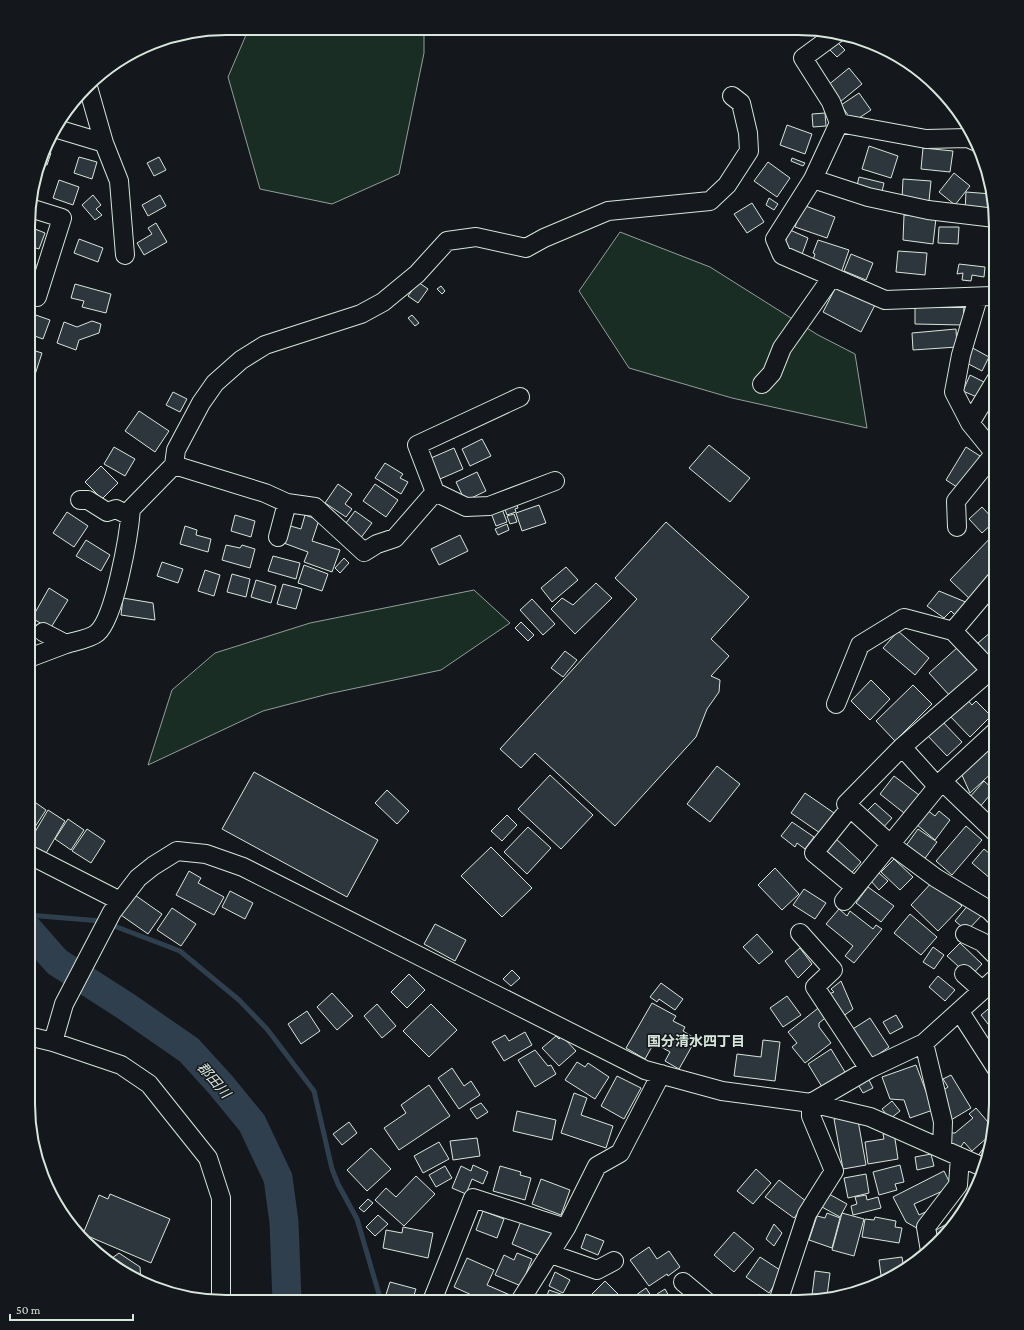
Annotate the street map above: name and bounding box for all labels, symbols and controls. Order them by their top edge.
district label: 国分清水四丁目 [647,1033,745,1049]
water label: 郡田川 [194,1059,235,1103]
scale bar [10,1296,133,1322]
text: 50 m [16,1303,41,1317]

